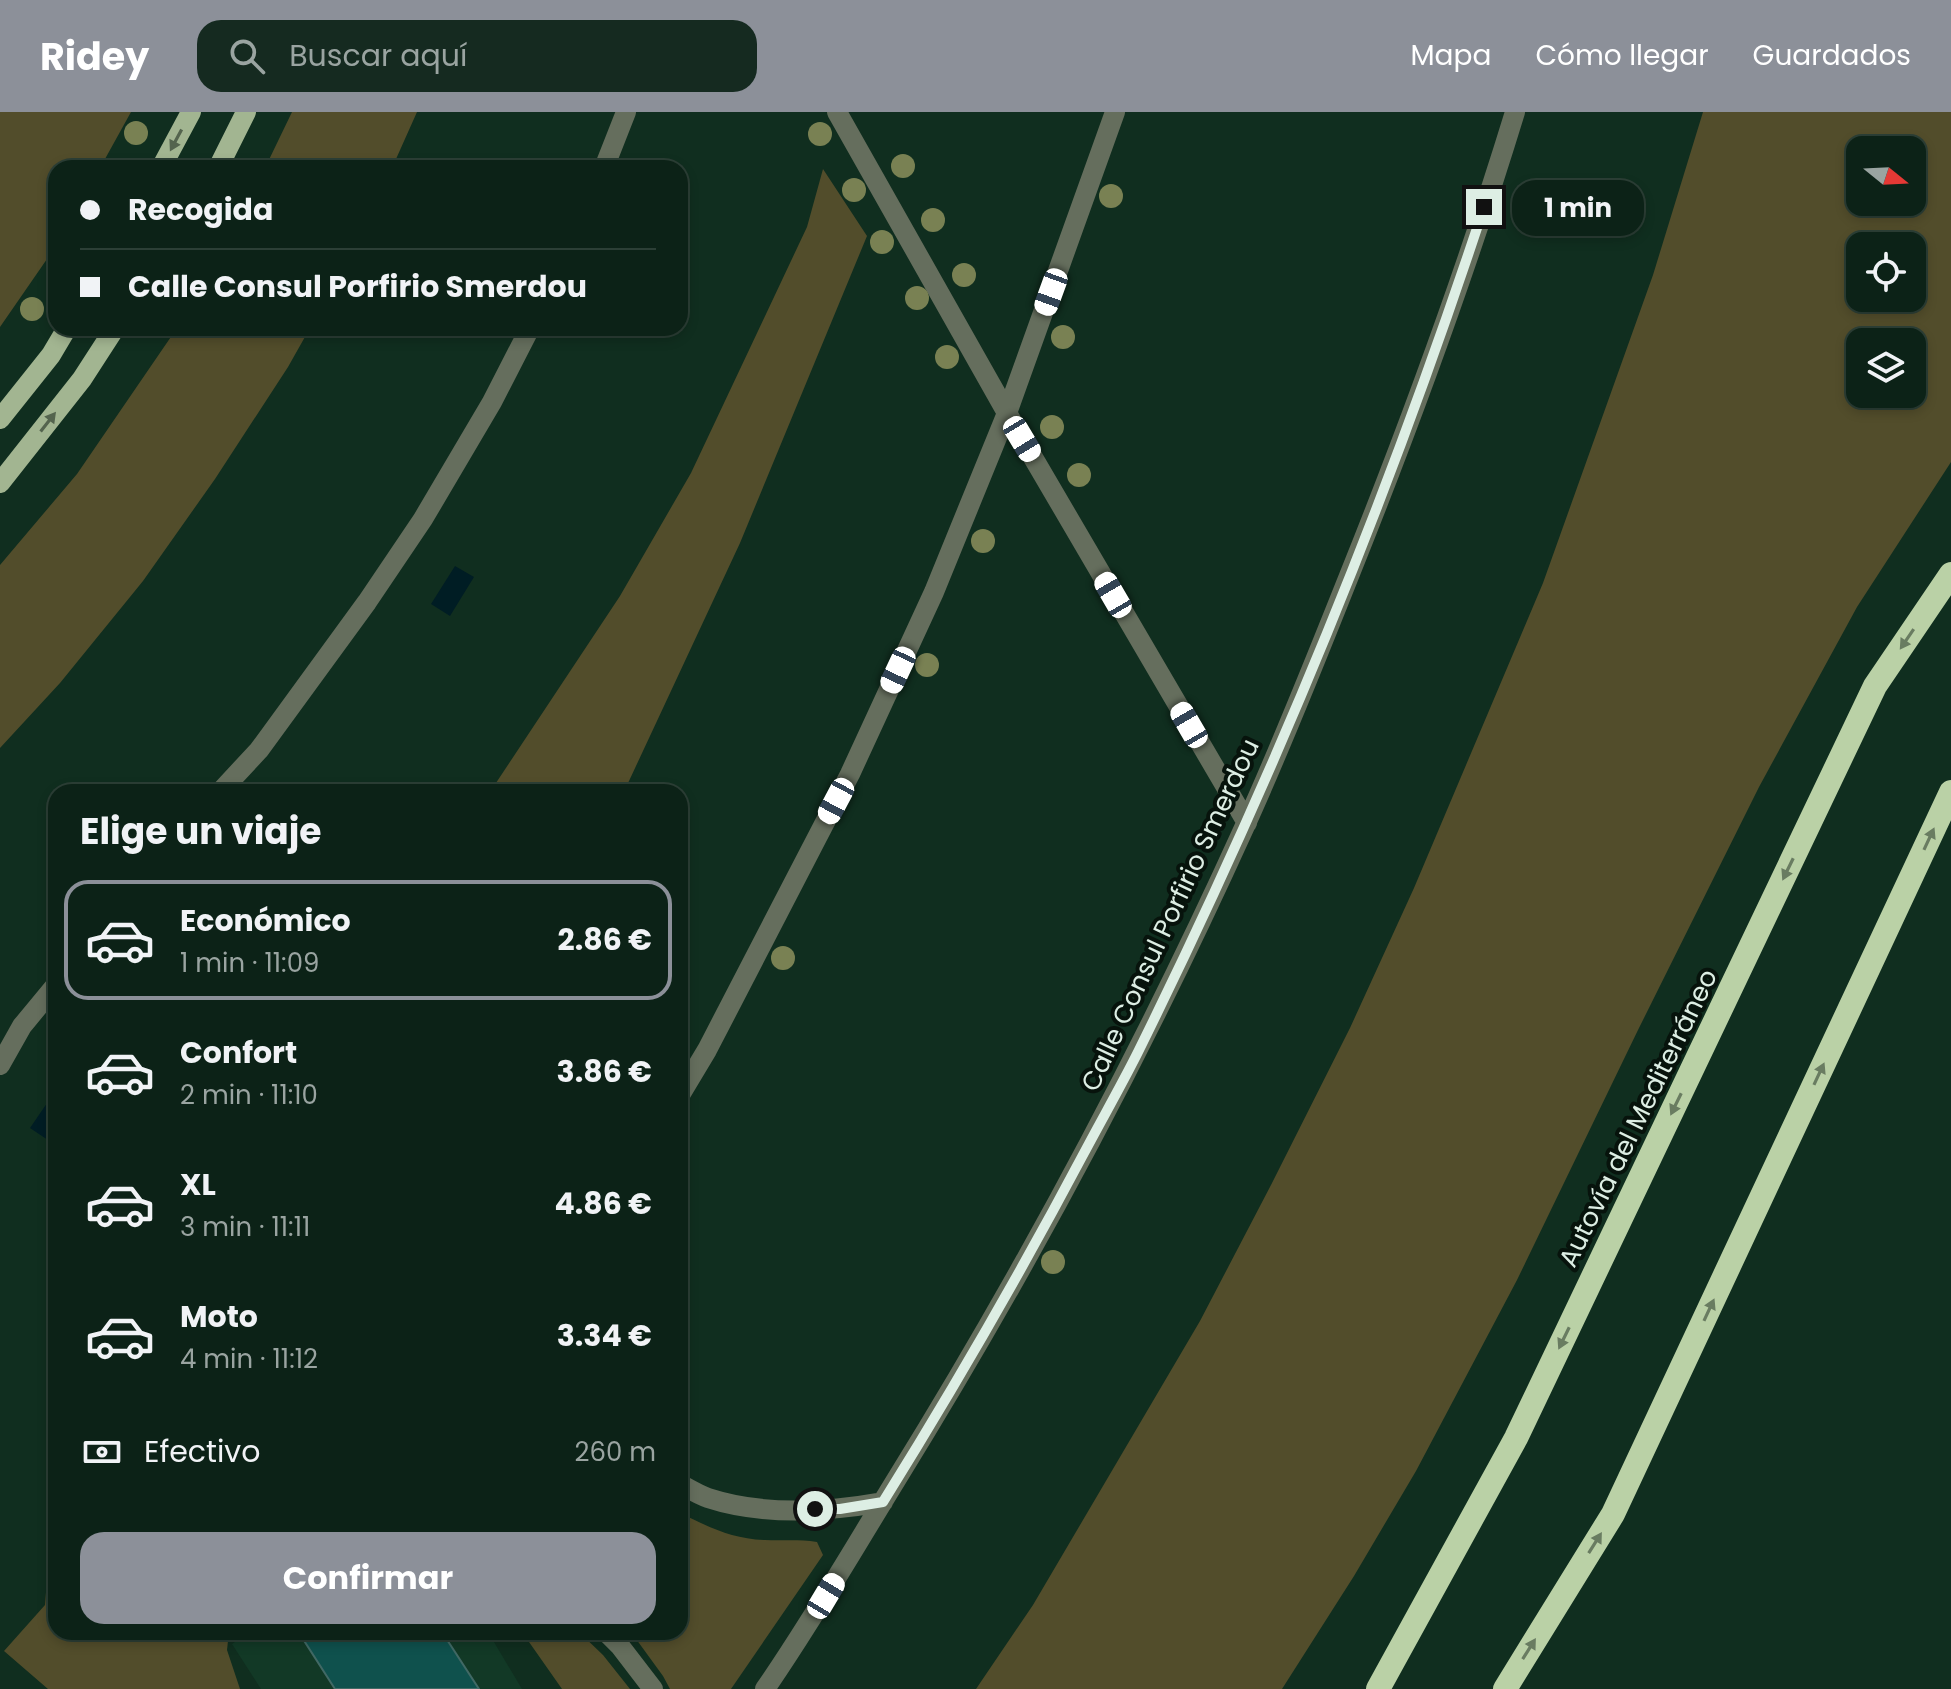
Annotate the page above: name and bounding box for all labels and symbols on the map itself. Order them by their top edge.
one-way arrow [170,129,184,151]
north arrow [1846,136,1926,216]
callout: 1 min [1512,179,1644,235]
route end [1466,189,1502,225]
car [1032,265,1070,319]
one-way arrow [39,412,56,432]
car [999,412,1045,466]
car [1091,568,1135,622]
one-way arrow [1900,628,1915,649]
car [877,643,919,697]
car [1167,698,1211,752]
street label: Calle Consul Porfirio Smerdou [1072,733,1268,1097]
car [814,774,858,828]
one-way arrow [1922,827,1936,850]
one-way arrow [1781,857,1795,881]
street label: Autovía del Mediterráneo [1550,963,1726,1273]
one-way arrow [1812,1062,1826,1086]
one-way arrow [1669,1092,1683,1115]
one-way arrow [1702,1298,1716,1321]
one-way arrow [1557,1327,1571,1350]
route start [797,1491,833,1527]
one-way arrow [1588,1532,1602,1554]
car [803,1569,849,1623]
one-way arrow [1522,1638,1536,1660]

